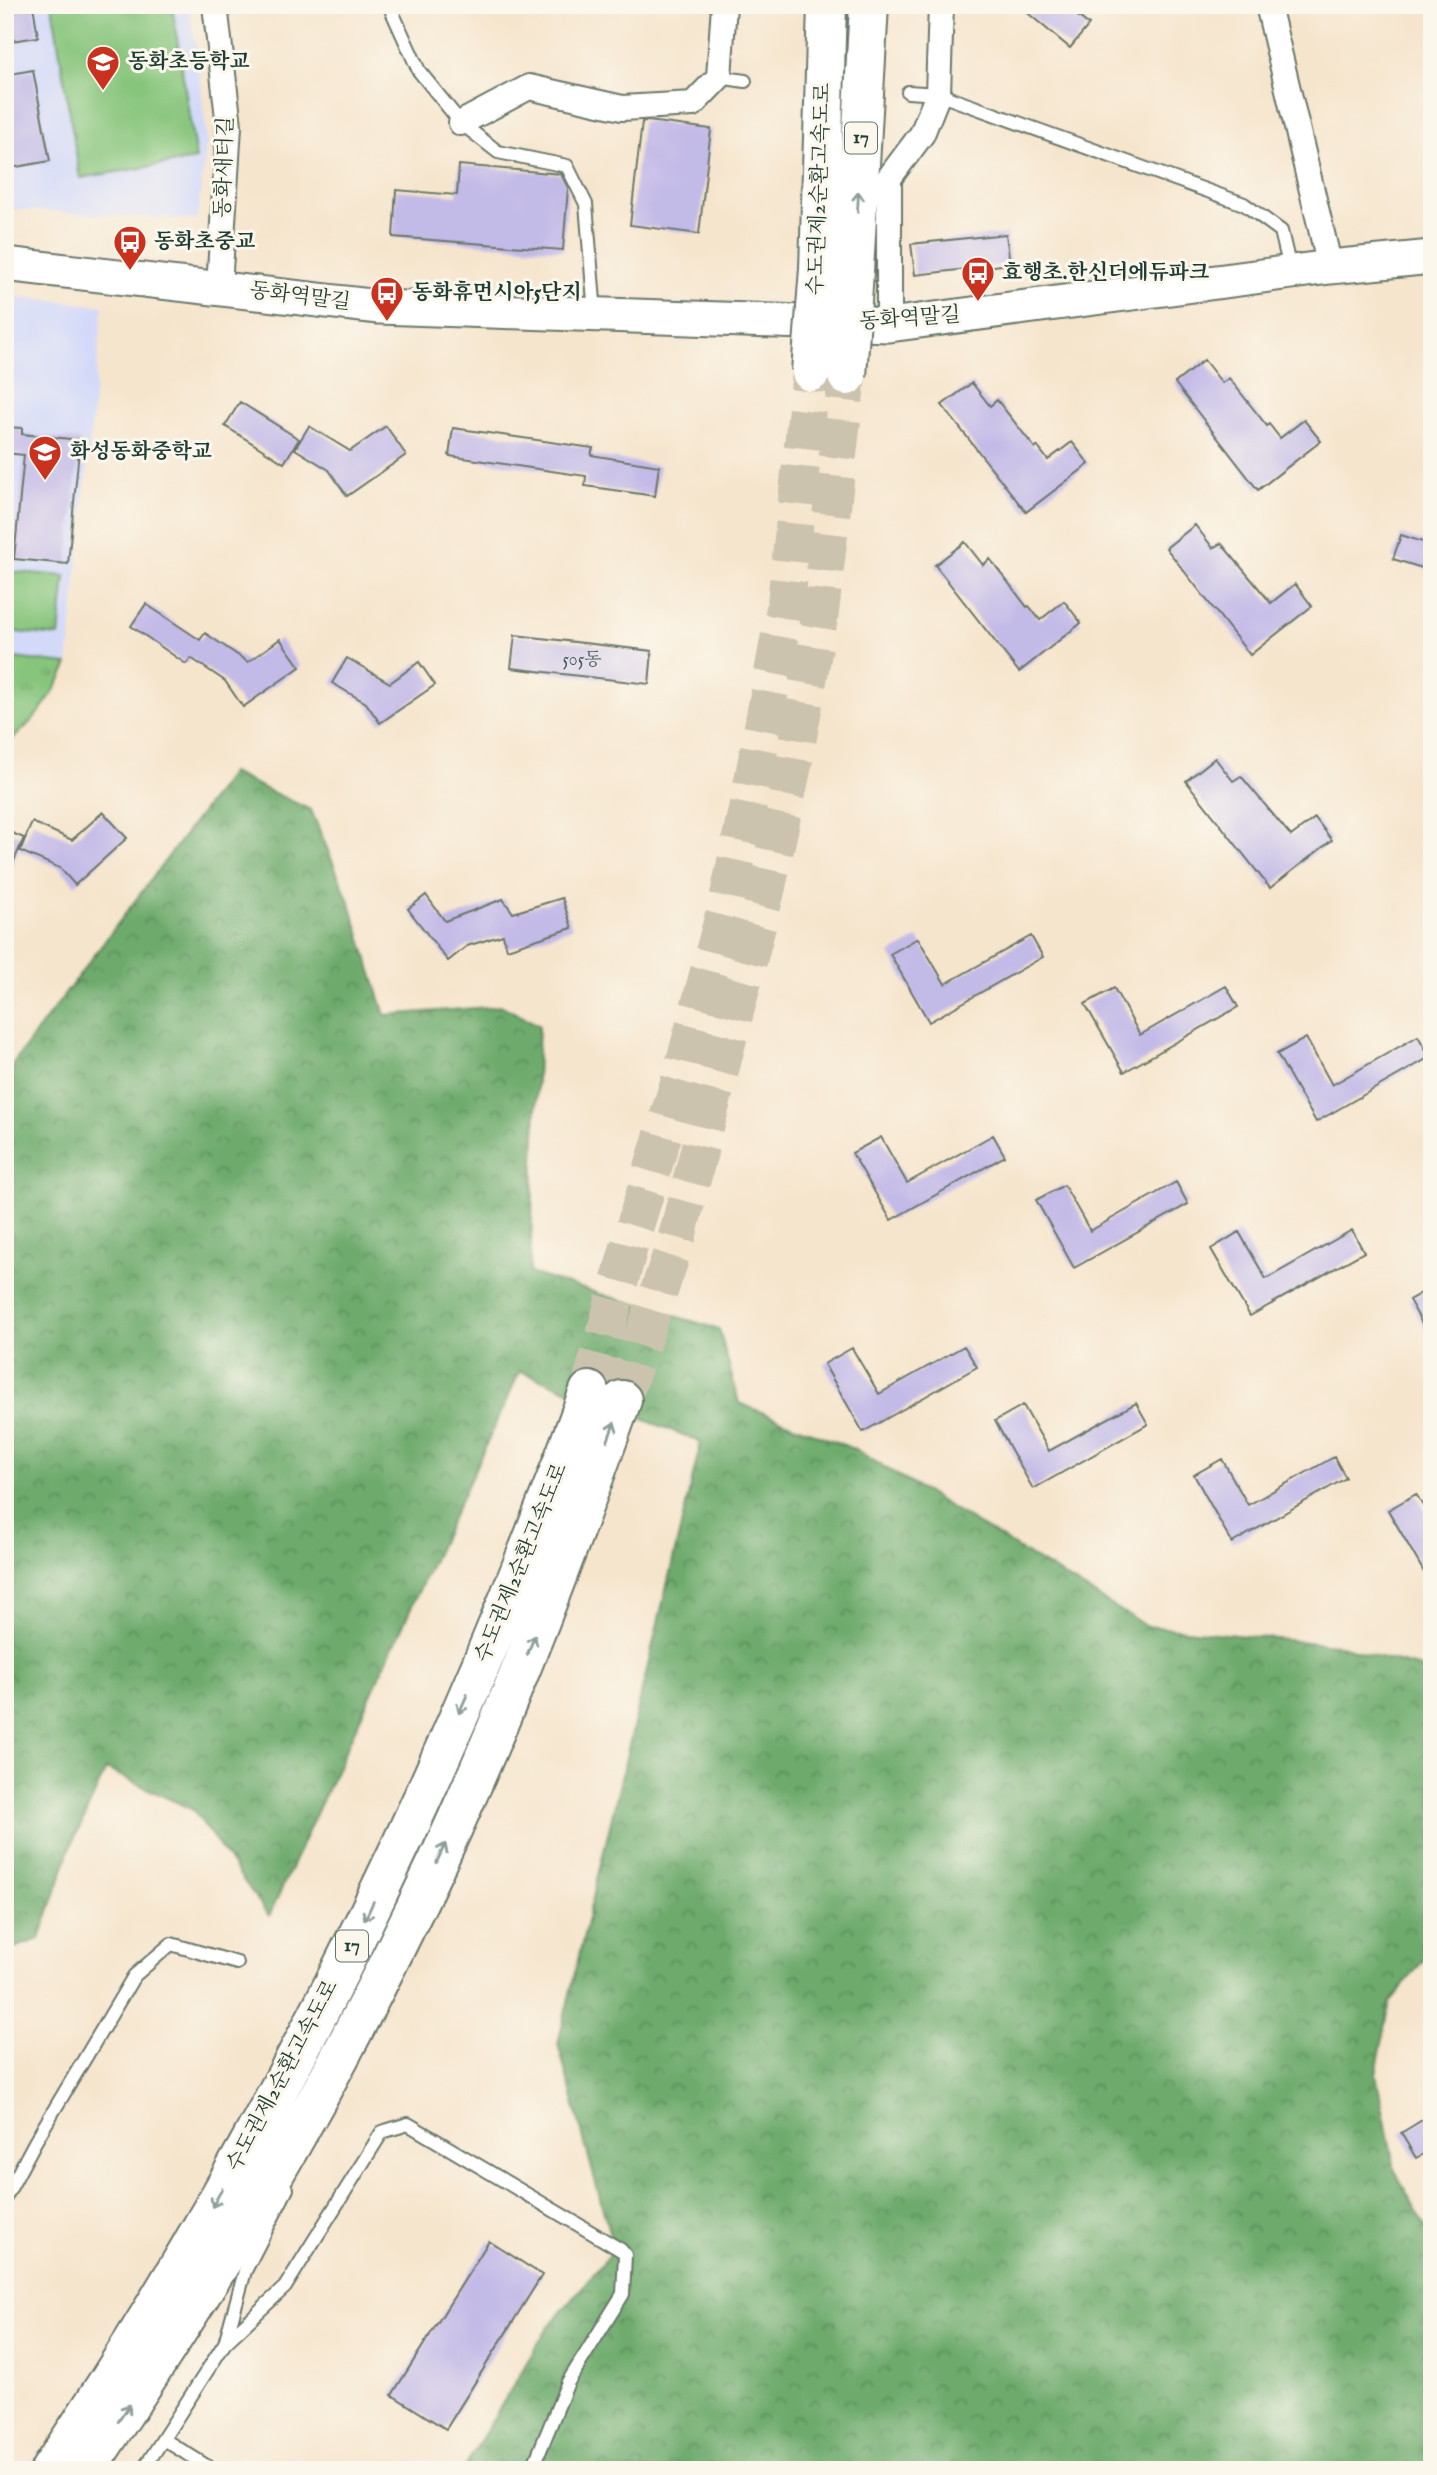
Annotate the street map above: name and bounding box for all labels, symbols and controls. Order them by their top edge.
school or university icon: 동화초등학교 [84,43,122,92]
place label: 동화초등학교 [128,49,250,76]
street label: 수도권제2순환고속도로 [803,82,837,296]
street label: 동화새터길 [210,116,240,218]
road number: 17 [845,122,877,154]
one-way arrow [851,191,864,214]
bus stop icon: 동화초중교 [111,223,149,272]
place label: 동화초중교 [154,229,255,256]
bus stop icon: 효행초.한신더에듀파크 [959,254,997,303]
place label: 효행초.한신더에듀파크 [1002,260,1209,287]
bus stop icon: 동화휴먼시아5단지 [368,274,406,323]
street label: 동화역말길 [248,277,352,317]
place label: 동화휴먼시아5단지 [412,280,582,307]
street label: 동화역말길 [858,302,962,336]
school or university icon: 화성동화중학교 [26,433,64,482]
place label: 화성동화중학교 [70,439,212,466]
house number: 505동 [562,649,602,672]
one-way arrow [606,1421,618,1443]
street label: 수도권제2순환고속도로 [470,1459,574,1667]
one-way arrow [526,1634,539,1656]
one-way arrow [456,1693,469,1714]
one-way arrow [435,1843,448,1864]
one-way arrow [362,1900,375,1921]
road number: 17 [336,1930,368,1962]
street label: 수도권제2순환고속도로 [221,1976,345,2176]
one-way arrow [210,2188,224,2208]
one-way arrow [117,2404,131,2423]

